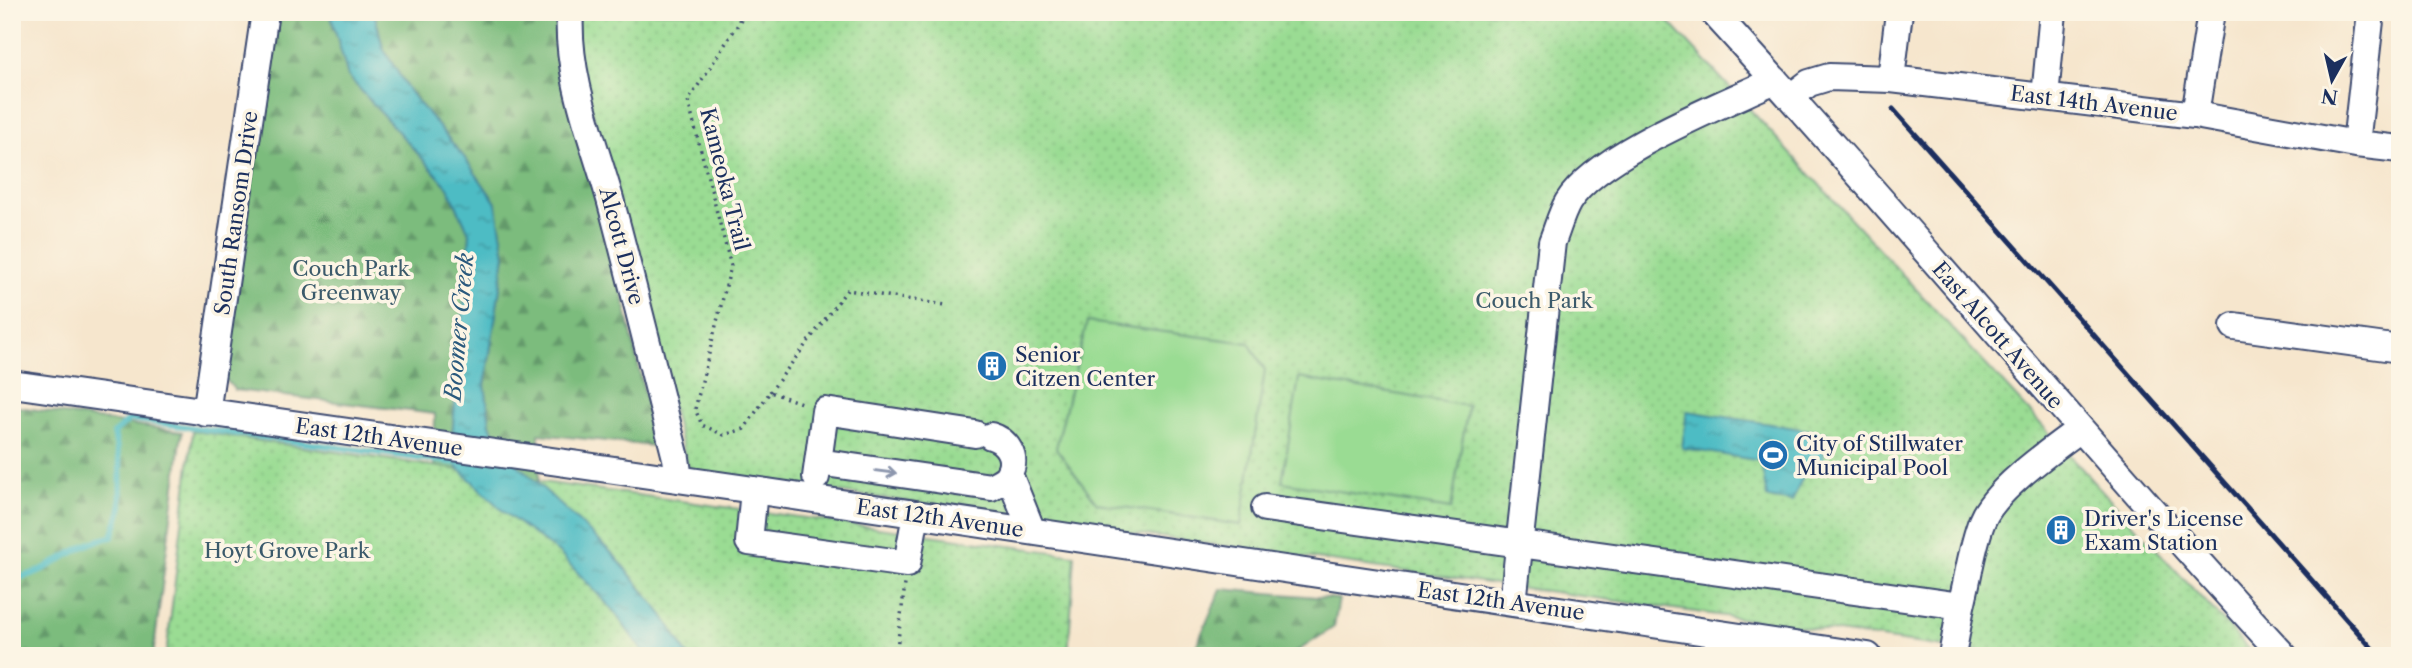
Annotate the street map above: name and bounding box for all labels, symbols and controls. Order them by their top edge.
north arrow [2296,46,2366,116]
street label: East 14th Avenue [2009,80,2179,126]
text: N [2320,84,2339,109]
street label: Kameoka Trail [695,105,755,253]
street label: South Ransom Drive [209,109,263,317]
street label: Alcott Drive [594,183,650,308]
water label: Boomer Creek [438,252,479,404]
park label: Couch Park Greenway [292,256,411,305]
street label: East Alcott Avenue [1927,256,2069,414]
park label: Couch Park [1475,288,1594,313]
place label: Senior Citzen Center [1015,342,1156,391]
building icon: Senior Citzen Center [975,349,1009,383]
street label: East 12th Avenue [294,413,464,461]
place label: City of Stillwater Municipal Pool [1796,431,1963,480]
sports icon: City of Stillwater Municipal Pool [1756,438,1790,472]
one-way arrow [874,466,897,479]
street label: East 12th Avenue [855,494,1025,542]
place label: Driver's License Exam Station [2084,506,2244,555]
building icon: Driver's License Exam Station [2044,513,2078,547]
park label: Hoyt Grove Park [204,538,371,563]
street label: East 12th Avenue [1416,577,1586,625]

